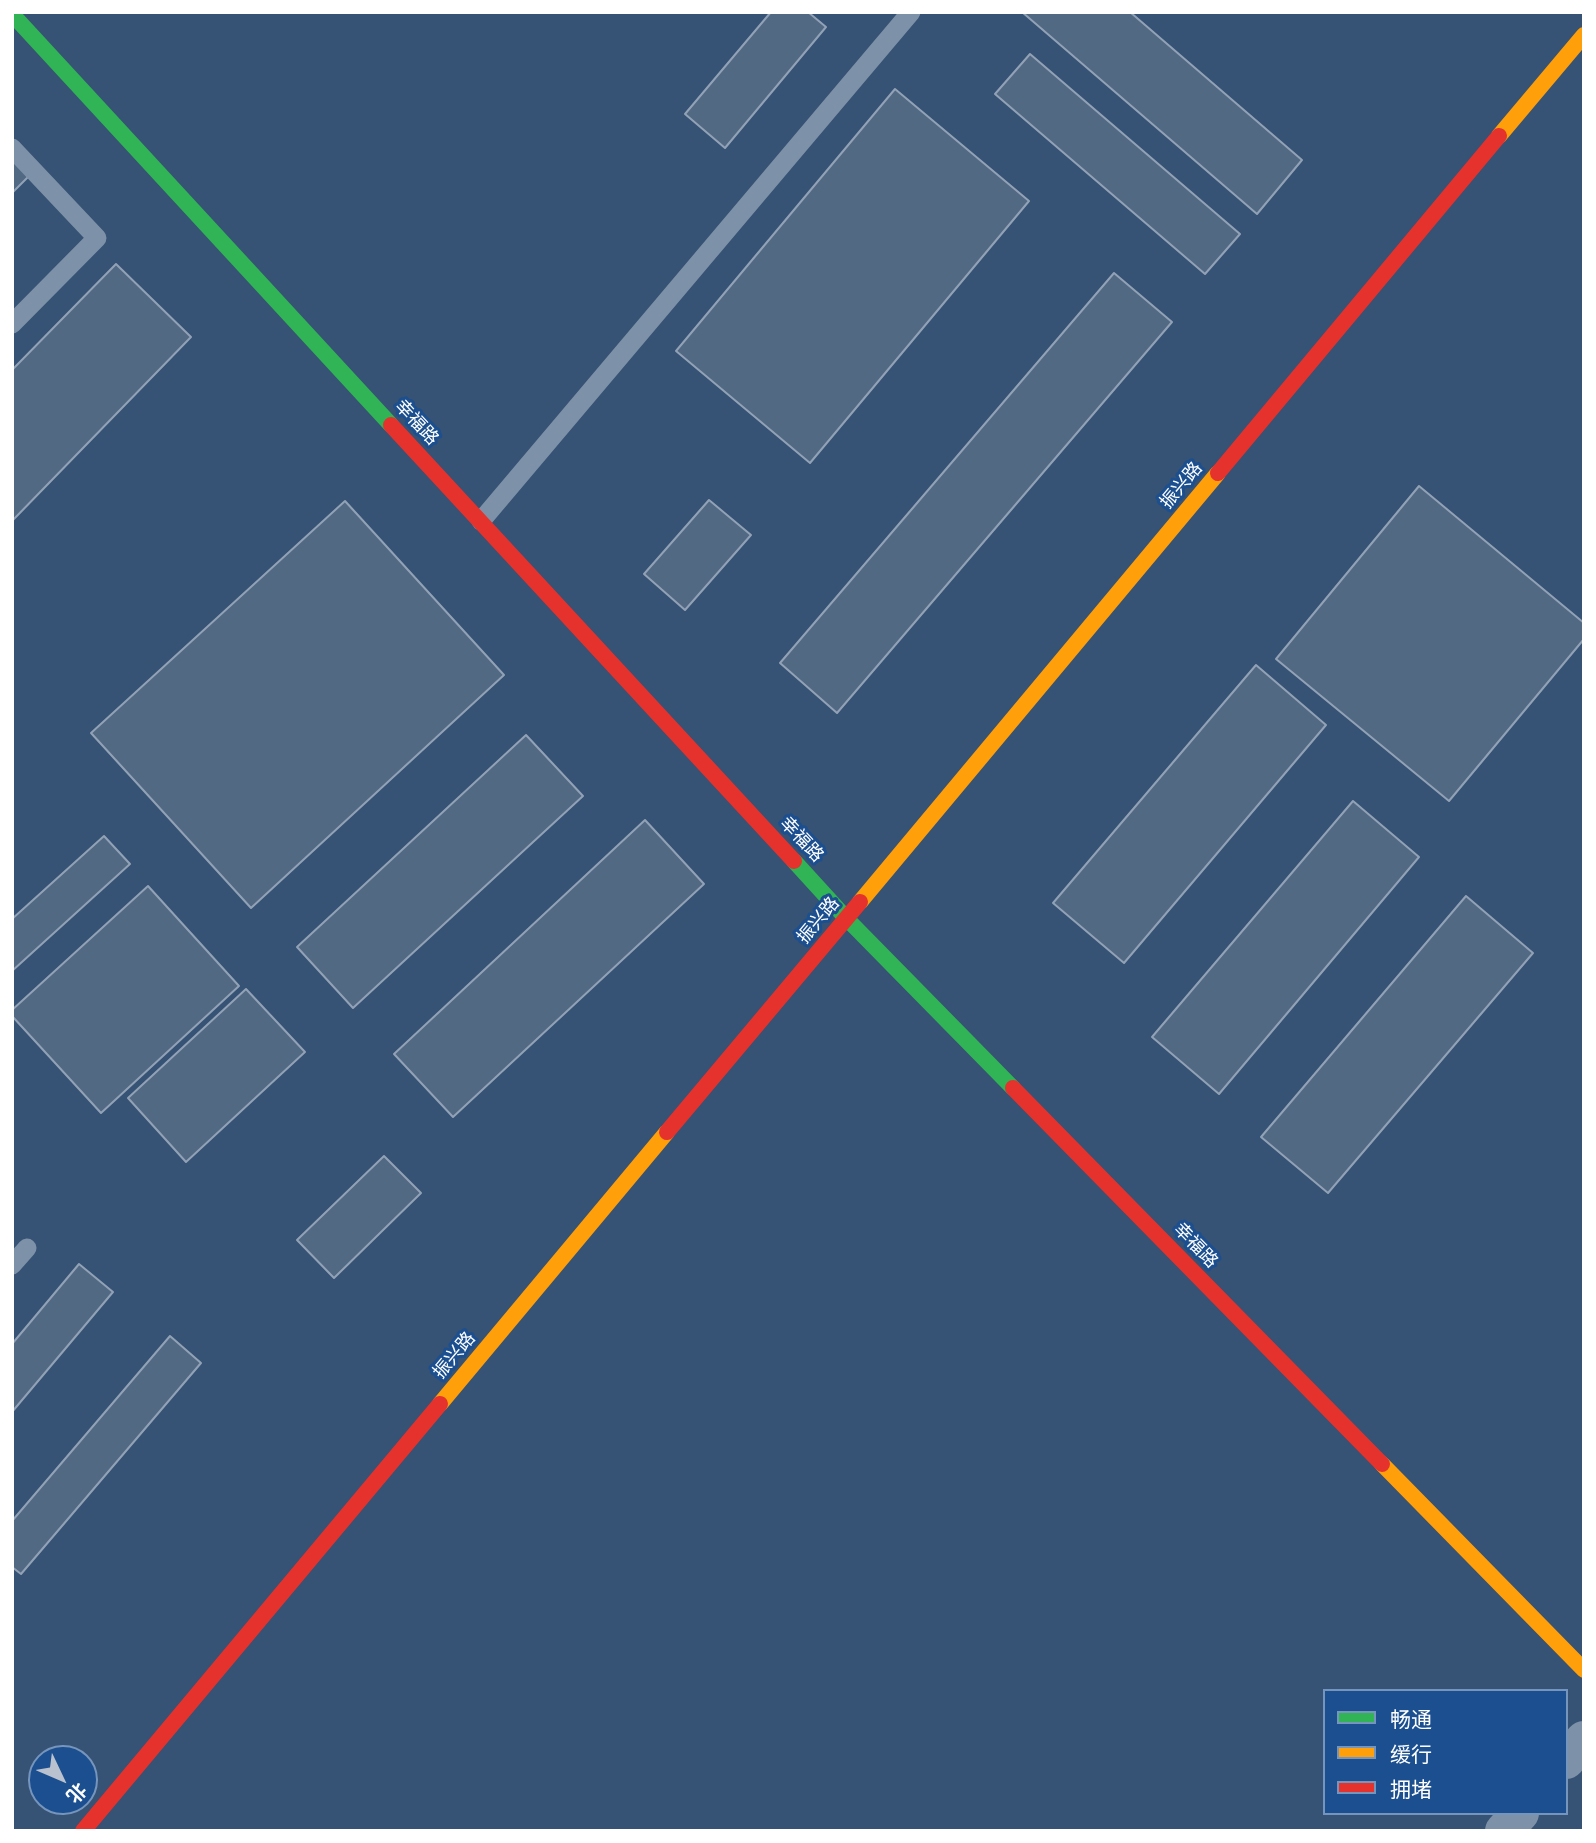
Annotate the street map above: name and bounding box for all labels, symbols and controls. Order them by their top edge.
street label: 幸福路 [390,396,442,450]
street label: 振兴路 [1156,458,1208,514]
street label: 幸福路 [775,813,827,867]
street label: 振兴路 [793,893,845,949]
street label: 幸福路 [1168,1219,1222,1273]
street label: 振兴路 [429,1328,481,1384]
legend [1323,1689,1568,1815]
text: 畅通 [1390,1708,1432,1732]
text: 缓行 [1390,1743,1432,1767]
north arrow [28,1745,98,1815]
text: 拥堵 [1390,1778,1432,1802]
text: 北 [62,1779,91,1808]

